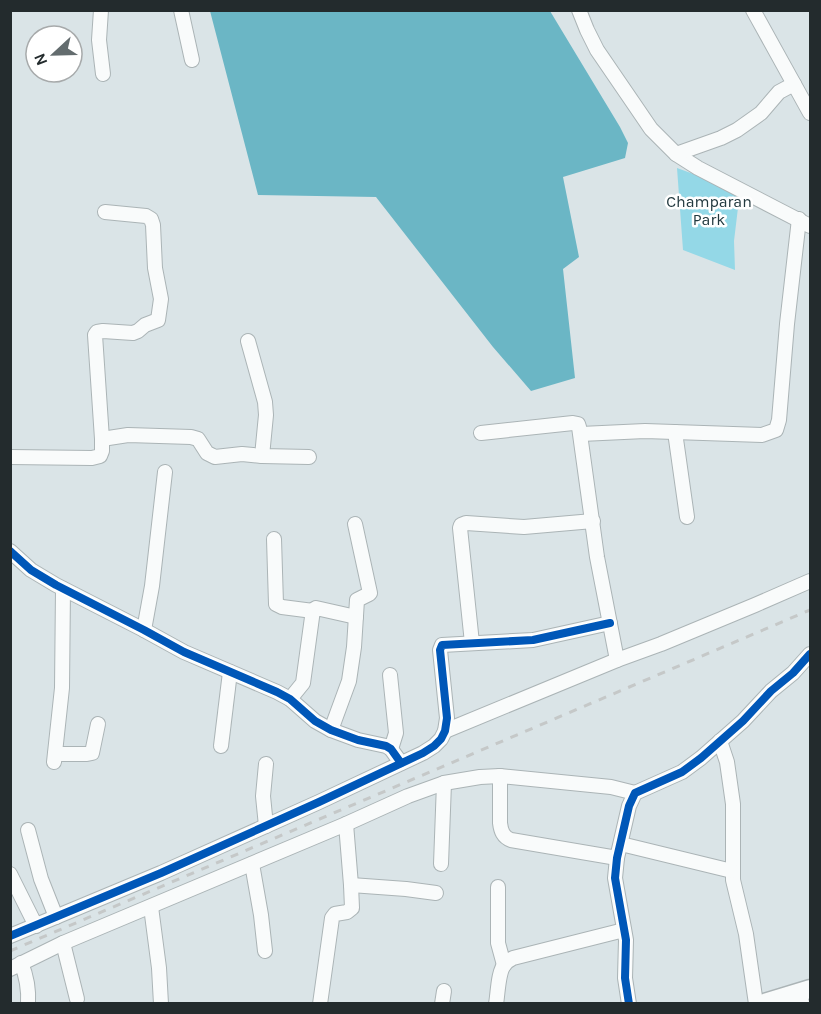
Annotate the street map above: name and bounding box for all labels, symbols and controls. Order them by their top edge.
north arrow [24,24,84,84]
text: N [30,51,52,68]
park label: Champaran Park [666,192,752,229]

